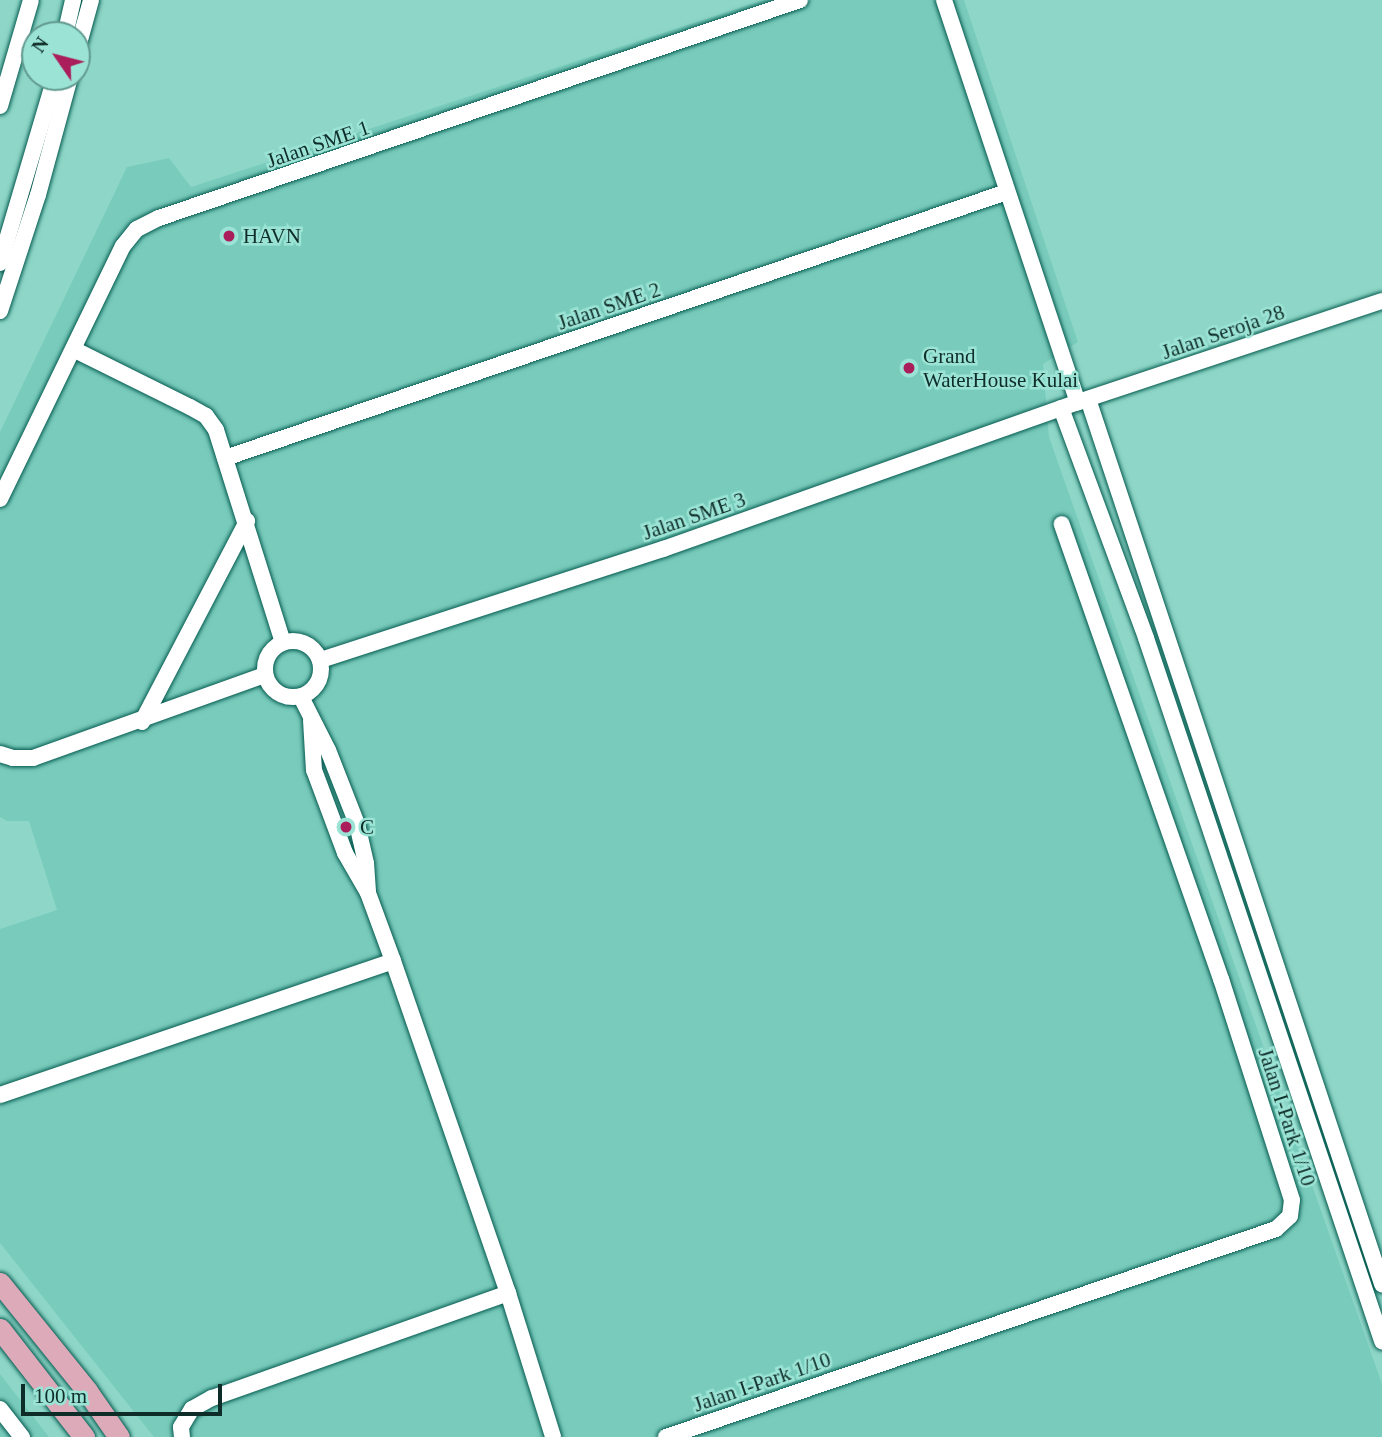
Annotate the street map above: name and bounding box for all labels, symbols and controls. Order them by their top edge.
north arrow [21,21,91,91]
text: N [27,33,53,56]
street label: Jalan SME 1 [263,115,373,173]
place label: HAVN [243,223,301,249]
marker: HAVN [221,228,237,244]
street label: Jalan SME 2 [554,277,664,335]
street label: Jalan Seroja 28 [1158,299,1288,365]
place label: Grand WaterHouse Kulai [923,343,1078,393]
marker: Grand WaterHouse Kulai [901,360,917,376]
street label: Jalan SME 3 [639,487,749,545]
place label: C [360,814,374,840]
marker: C [338,819,354,835]
street label: Jalan I-Park 1/10 [1253,1045,1321,1189]
street label: Jalan I-Park 1/10 [690,1347,834,1417]
scale bar [24,1370,226,1414]
text: 100 m [34,1384,87,1408]

